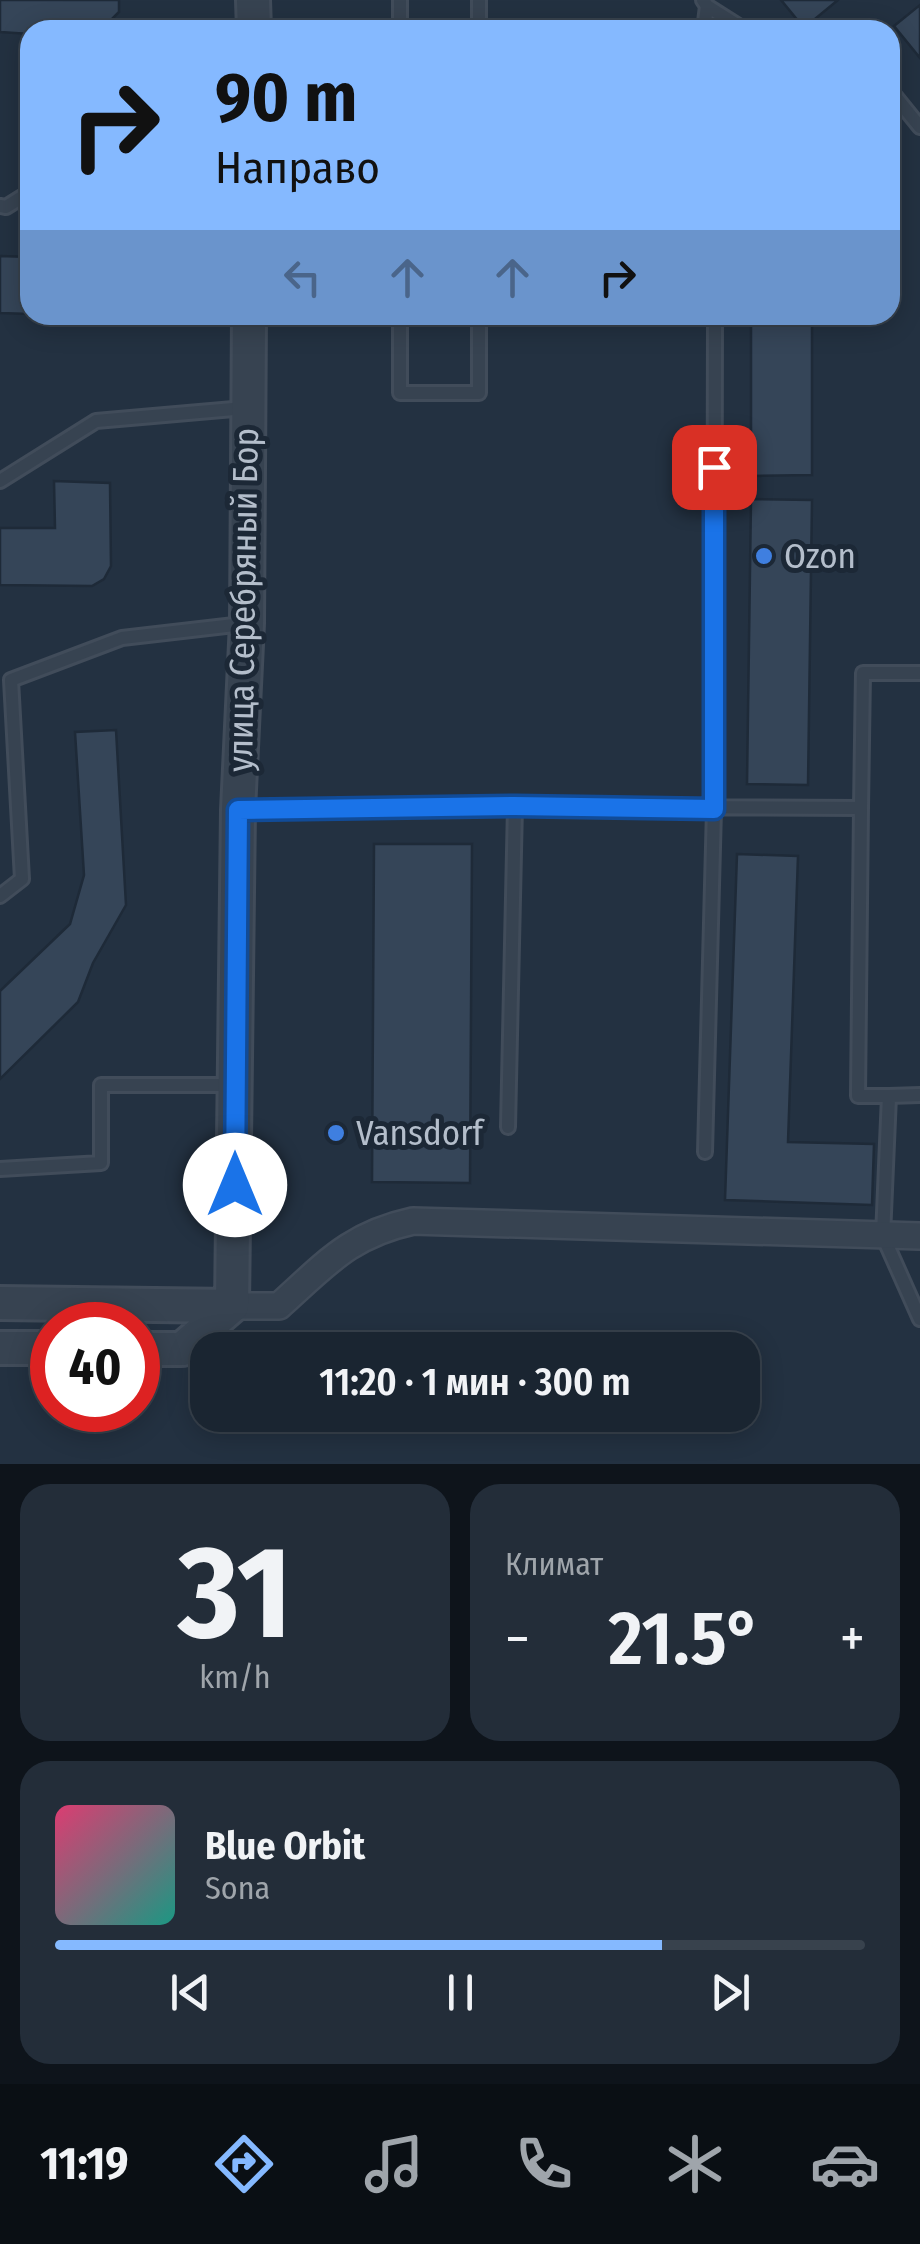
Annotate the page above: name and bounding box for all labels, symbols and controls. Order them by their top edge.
text: 90 m [215,56,357,140]
icon: right [50,60,180,190]
text: Направо [215,141,380,195]
icon: left [275,250,330,305]
icon: ahead [380,250,435,305]
icon: ahead [485,250,540,305]
icon: right [590,250,645,305]
pin [672,425,757,510]
street label: улица Серебряный Бор [219,427,267,773]
icon: arrive [687,440,742,495]
place label: Ozon [784,535,856,577]
marker: Ozon [753,545,775,567]
place label: Vansdorf [356,1112,485,1154]
marker: Vansdorf [325,1122,347,1144]
position arrow [183,1133,287,1237]
speed limit sign: 40 [30,1302,160,1432]
text: 11:20 · 1 мин · 300 m [319,1359,631,1405]
text: 31 [178,1515,292,1671]
text: Климат [505,1545,603,1583]
text: 21.5° [609,1594,761,1684]
text: − [505,1606,530,1672]
text: + [840,1606,865,1672]
text: km/h [199,1658,271,1696]
text: Blue Orbit [205,1823,365,1869]
text: Sona [205,1869,270,1907]
icon: previous [163,1965,218,2020]
icon: pause [433,1965,488,2020]
icon: next [703,1965,758,2020]
icon: directions [209,2129,279,2199]
icon: music [359,2129,429,2199]
icon: phone [509,2129,579,2199]
icon: climate [660,2129,730,2199]
icon: car [810,2129,880,2199]
text: 11:19 [40,2137,128,2191]

